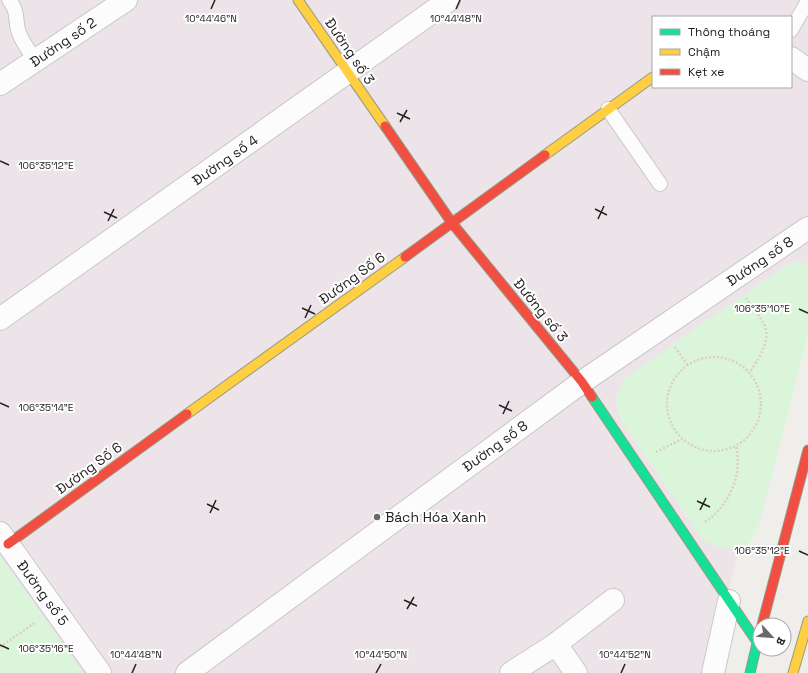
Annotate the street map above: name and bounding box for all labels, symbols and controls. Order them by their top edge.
text: 10°44'46"N [185,12,237,25]
text: 10°44'48"N [430,12,482,25]
street label: Đường số 2 [26,13,100,71]
street label: Đường số 3 [321,14,379,88]
legend [652,16,792,88]
text: Thông thoáng [688,24,770,40]
text: Chậm [688,44,720,60]
text: Kẹt xe [688,64,724,80]
street label: Đường số 4 [188,131,262,189]
text: 106°35'12"E [18,159,74,172]
street label: Đường số 8 [723,232,797,290]
street label: Đường Số 6 [315,248,389,308]
street label: Đường số 3 [510,275,572,345]
text: 106°35'10"E [734,302,790,315]
text: 106°35'14"E [18,401,74,414]
street label: Đường số 8 [459,416,531,476]
street label: Đường Số 6 [52,438,126,498]
place label: Bách Hóa Xanh [385,508,486,526]
marker: Bách Hóa Xanh [372,512,382,522]
text: 106°35'12"E [734,544,790,557]
street label: Đường số 5 [13,557,73,629]
north arrow [752,617,792,657]
text: B [773,635,789,648]
text: 106°35'16"E [18,642,74,655]
text: 10°44'48"N [110,648,162,661]
text: 10°44'50"N [355,648,407,661]
text: 10°44'52"N [599,648,651,661]

